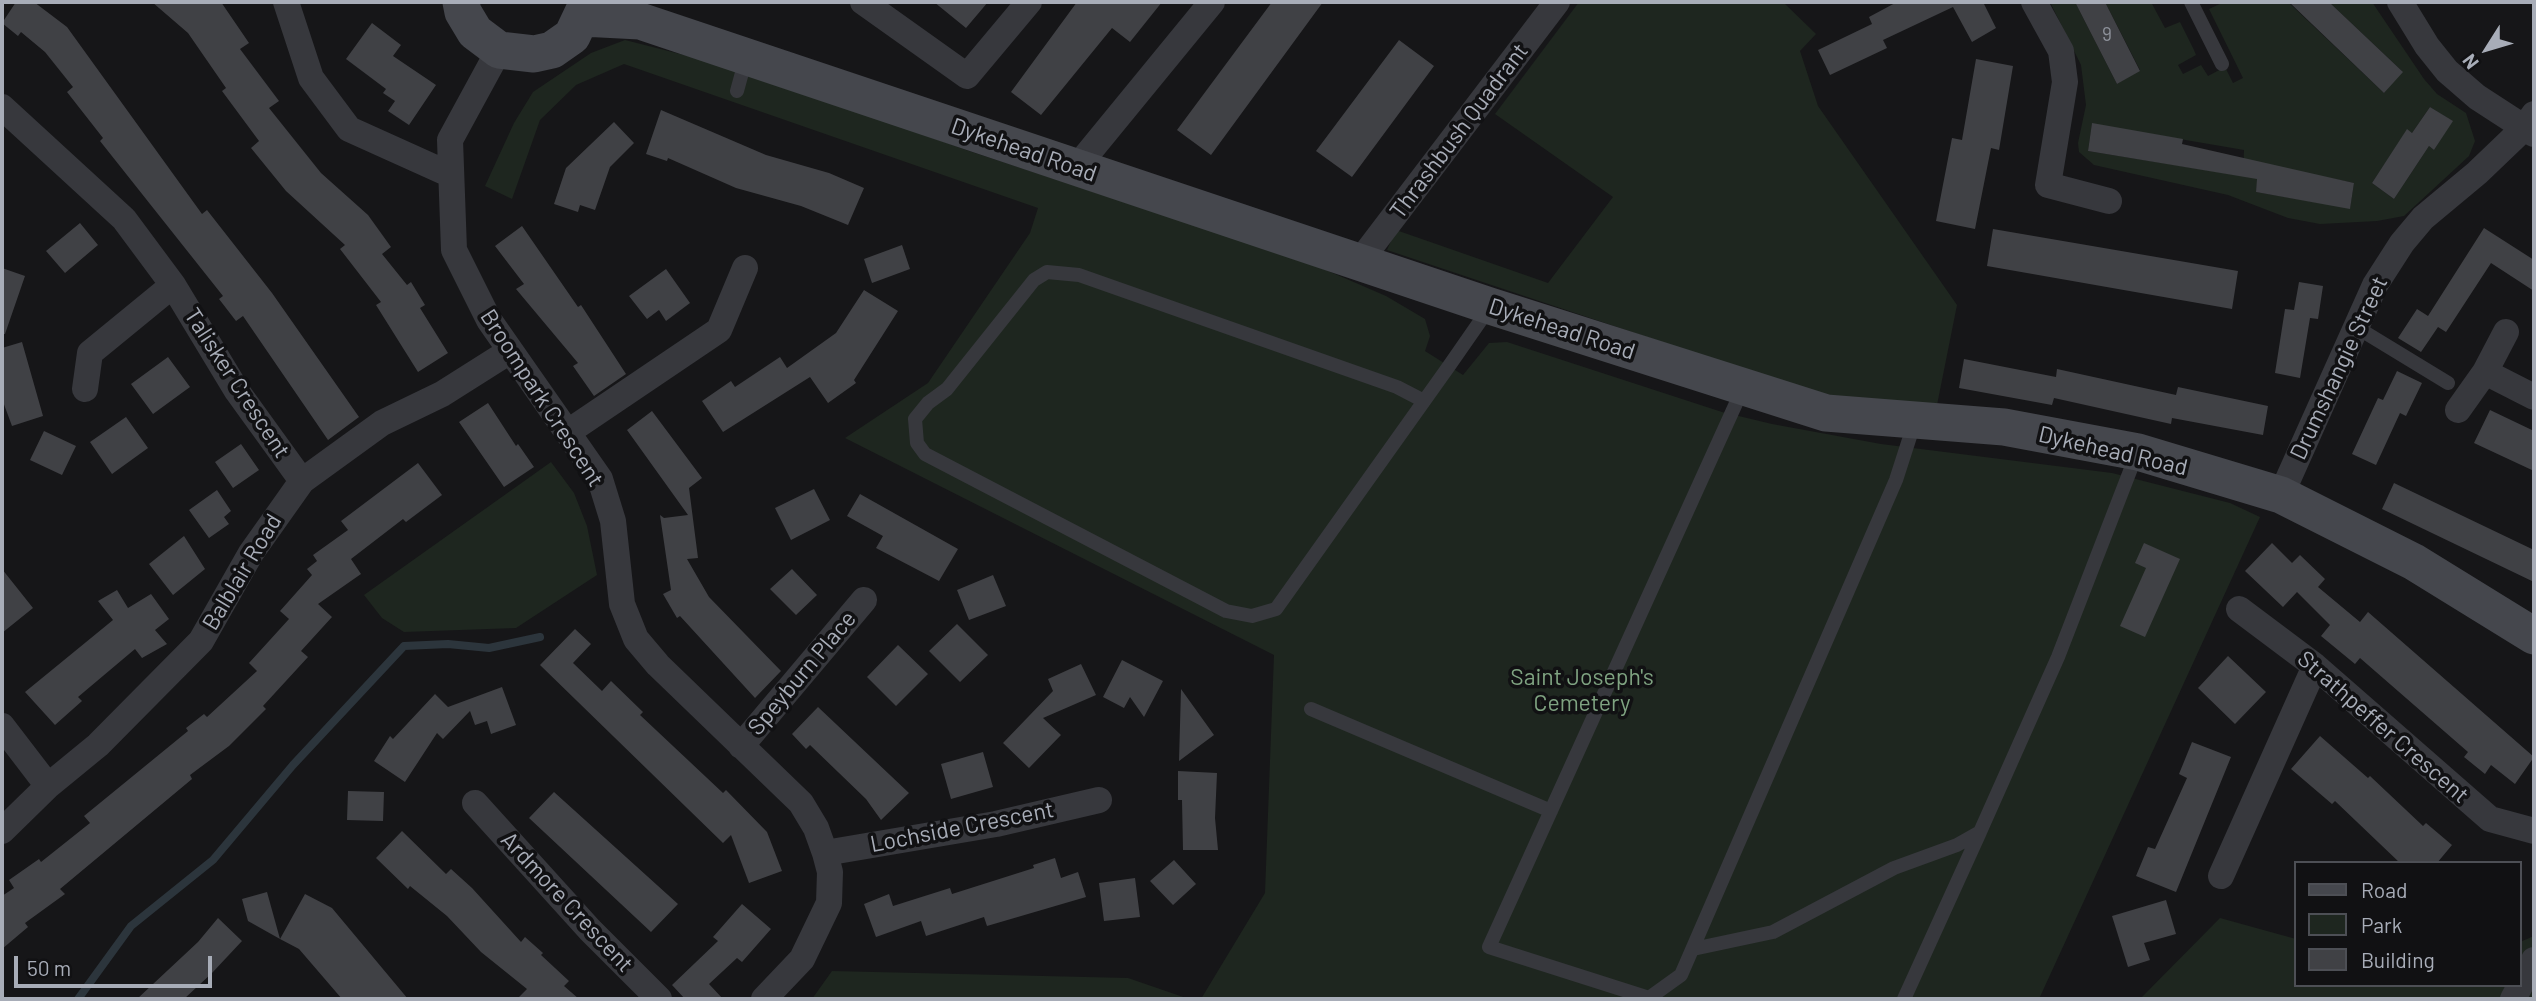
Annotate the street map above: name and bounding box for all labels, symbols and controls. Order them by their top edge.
north arrow [2452,14,2522,84]
house number: 9 [2102,24,2112,46]
street label: Thrashbush Quadrant [1384,38,1534,224]
text: N [2457,50,2483,74]
street label: Dykehead Road [948,112,1100,188]
street label: Drumshangie Street [2284,272,2394,464]
street label: Dykehead Road [1485,292,1639,366]
street label: Talisker Crescent [178,303,296,463]
street label: Broompark Crescent [474,304,610,492]
street label: Dykehead Road [2036,420,2190,482]
street label: Balblair Road [197,509,287,635]
street label: Speyburn Place [742,605,862,741]
street label: Strathpeffer Crescent [2292,645,2474,809]
park label: Saint Joseph's Cemetery [1510,663,1654,717]
street label: Lochside Crescent [868,796,1056,858]
street label: Ardmore Crescent [495,826,639,978]
legend [2294,861,2522,987]
text: Road [2361,877,2407,902]
text: Park [2361,912,2402,937]
scale bar [18,942,215,986]
text: Building [2361,947,2435,972]
text: 50 m [27,955,71,980]

